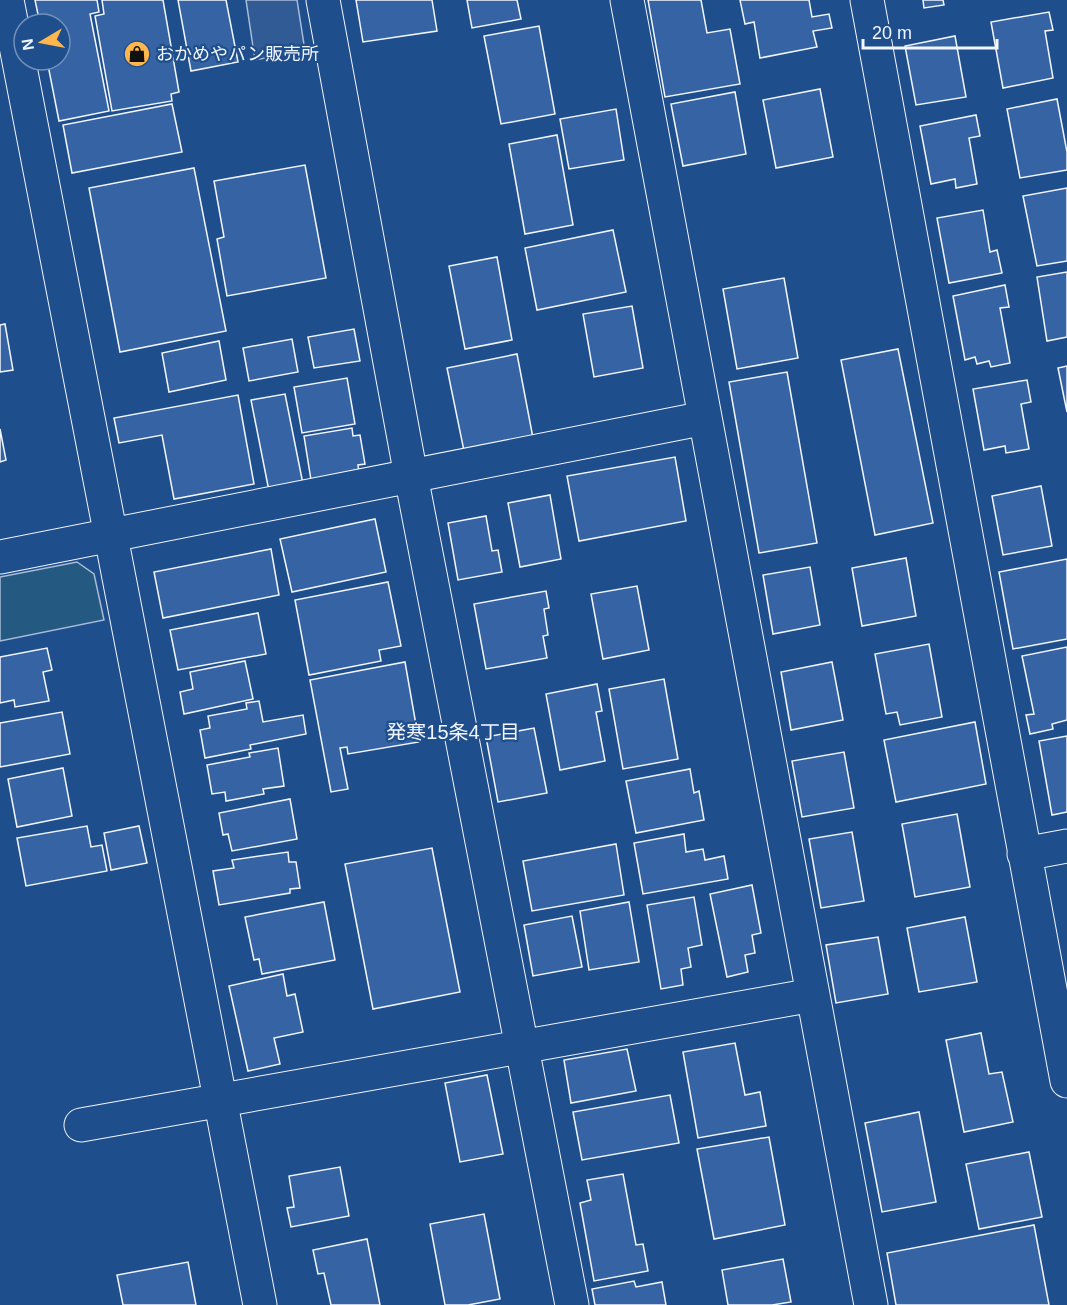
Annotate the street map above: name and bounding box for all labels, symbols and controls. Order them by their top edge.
north arrow [12,12,72,72]
scale bar [863,12,996,50]
text: 20 m [872,23,912,43]
text: N [18,37,37,52]
shop icon: おかめやパン販売所 [122,39,152,69]
place label: おかめやパン販売所 [156,44,319,64]
district label: 発寒15条4丁目 [386,721,520,743]

